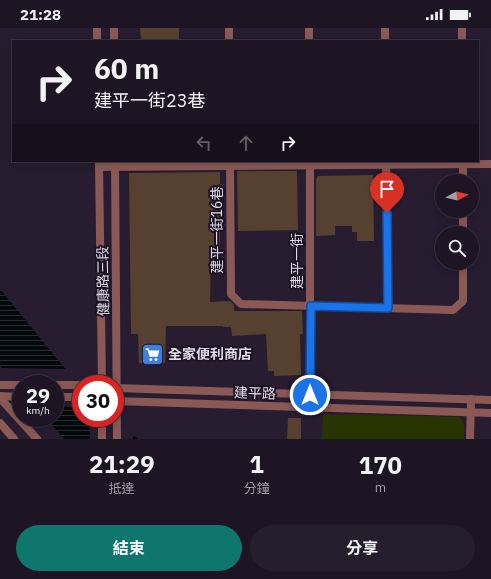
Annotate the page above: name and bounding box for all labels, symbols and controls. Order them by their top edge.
text: 21:28 [20,5,61,24]
text: 60 m [94,50,159,87]
icon: right [28,56,80,108]
text: 建平一街23巷 [94,89,206,112]
icon: left [193,132,215,154]
icon: ahead [235,132,257,154]
icon: right [277,132,299,154]
pin [370,172,404,213]
north arrow [435,174,479,218]
map controls [435,174,479,270]
icon: arrive [376,178,398,200]
street label: 建平一街16巷 [208,187,226,273]
button: search [435,226,479,270]
street label: 建平一街 [288,233,306,289]
street label: 健康路三段 [93,246,113,316]
supermarket icon: 全家便利商店 [139,341,165,367]
place label: 全家便利商店 [168,345,252,363]
position arrow [289,374,331,416]
speed limit sign: 30 [72,375,124,427]
text: 29 [26,382,50,409]
street label: 建平路 [234,383,276,403]
text: km/h [26,404,50,417]
text: 21:29 [89,448,155,480]
text: 1 [249,448,264,480]
text: 170 [359,449,402,481]
text: m [375,479,386,496]
text: 抵達 [109,480,135,497]
text: 分鐘 [244,480,270,497]
button: 結束 [16,525,242,571]
button: 分享 [250,525,475,571]

